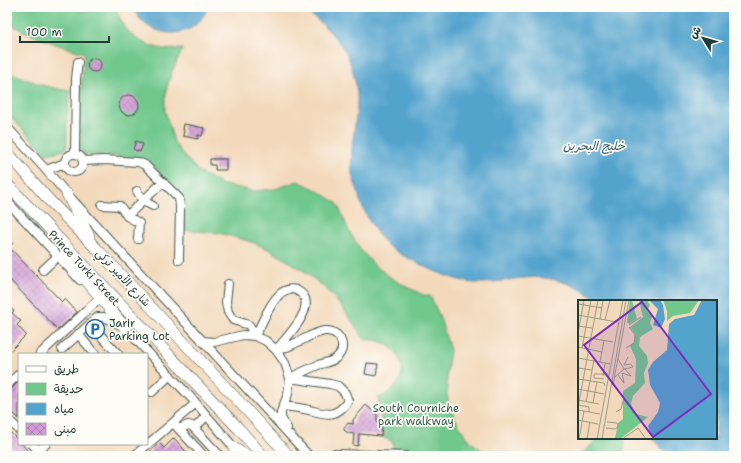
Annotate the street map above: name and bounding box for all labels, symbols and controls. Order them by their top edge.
scale bar [20,18,109,44]
north arrow [683,18,723,58]
text: ش [686,23,705,42]
text: 100 m [26,24,62,40]
water label: خليج البحرين [563,138,626,154]
street label: Prince Turki Street [45,227,123,309]
street label: شارع الأمير تركي [90,246,154,312]
inset map [578,300,717,439]
place label: Jarir Parking Lot [109,316,170,344]
parking icon: Jarir Parking Lot [84,318,106,340]
legend [18,353,148,445]
text: طريق [54,361,79,377]
text: حديقة [54,381,83,397]
text: مياه [54,401,74,417]
park label: South Courniche park walkway [373,401,459,429]
text: مبنى [54,421,77,437]

